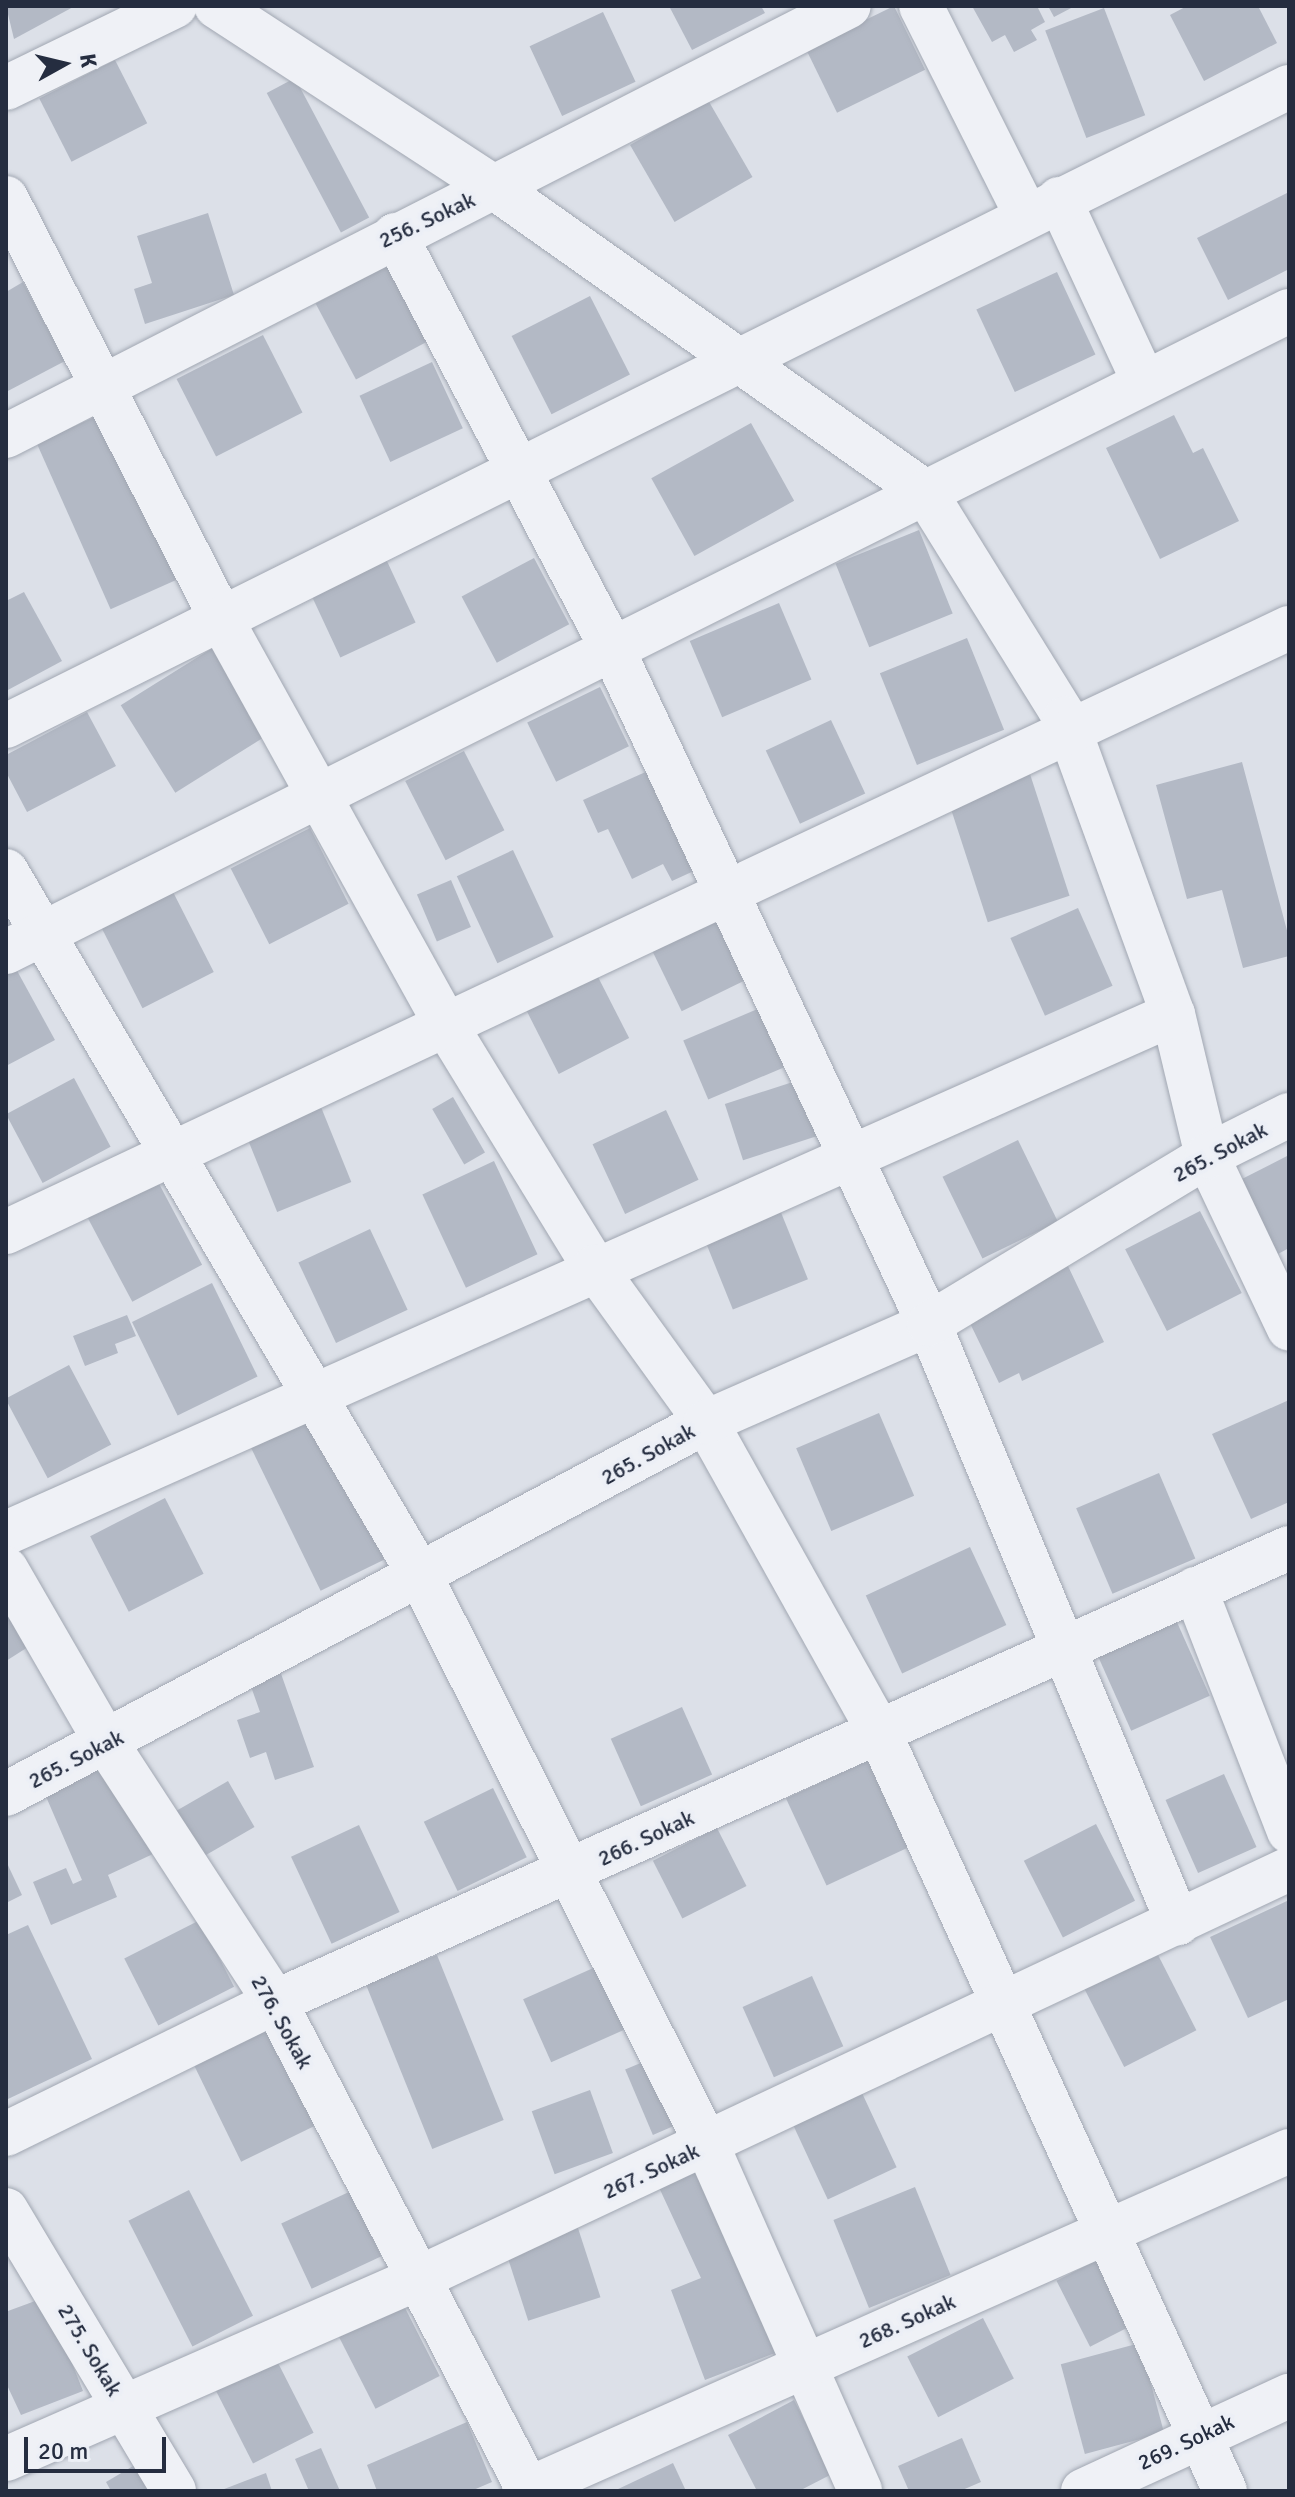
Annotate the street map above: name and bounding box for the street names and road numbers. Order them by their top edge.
street label: 256. Sokak [375,186,479,254]
street label: 265. Sokak [1168,1116,1272,1188]
street label: 265. Sokak [596,1417,700,1491]
street label: 265. Sokak [24,1724,128,1794]
street label: 266. Sokak [594,1804,698,1872]
street label: 276. Sokak [245,1970,319,2074]
street label: 267. Sokak [599,2137,703,2205]
street label: 268. Sokak [855,2288,959,2354]
street label: 275. Sokak [52,2299,128,2401]
street label: 269. Sokak [1134,2408,1238,2476]

